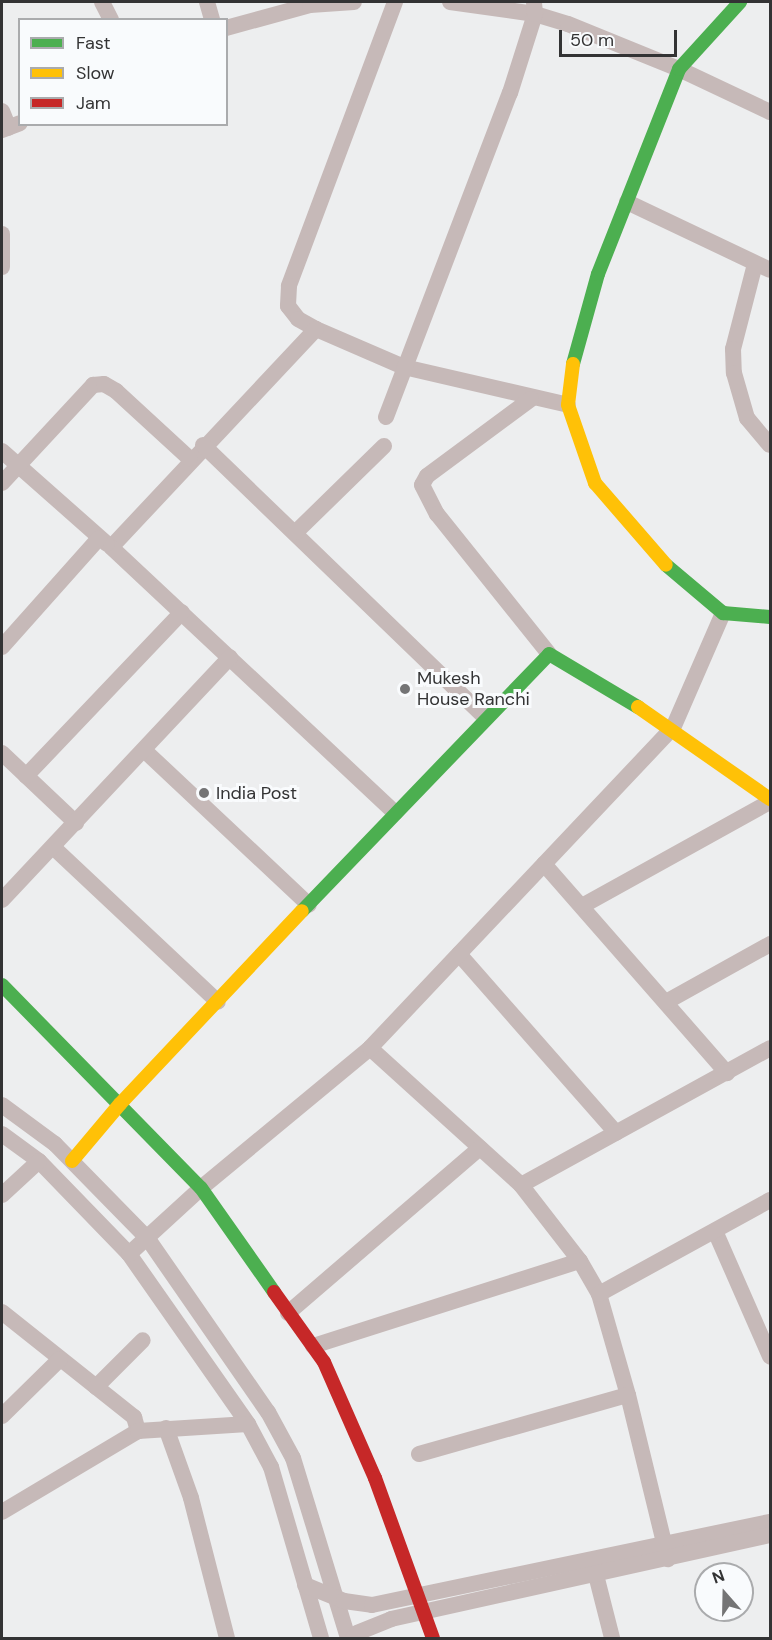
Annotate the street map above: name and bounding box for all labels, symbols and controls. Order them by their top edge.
legend [18,18,228,126]
scale bar [562,18,680,56]
text: 50 m [570,28,614,52]
text: Fast [76,31,111,55]
text: Slow [76,61,115,85]
text: Jam [76,91,111,115]
place label: Mukesh House Ranchi [417,668,530,710]
marker: Mukesh House Ranchi [398,682,412,696]
place label: India Post [216,782,297,804]
marker: India Post [197,786,211,800]
north arrow [694,1562,754,1622]
text: N [709,1565,727,1588]

